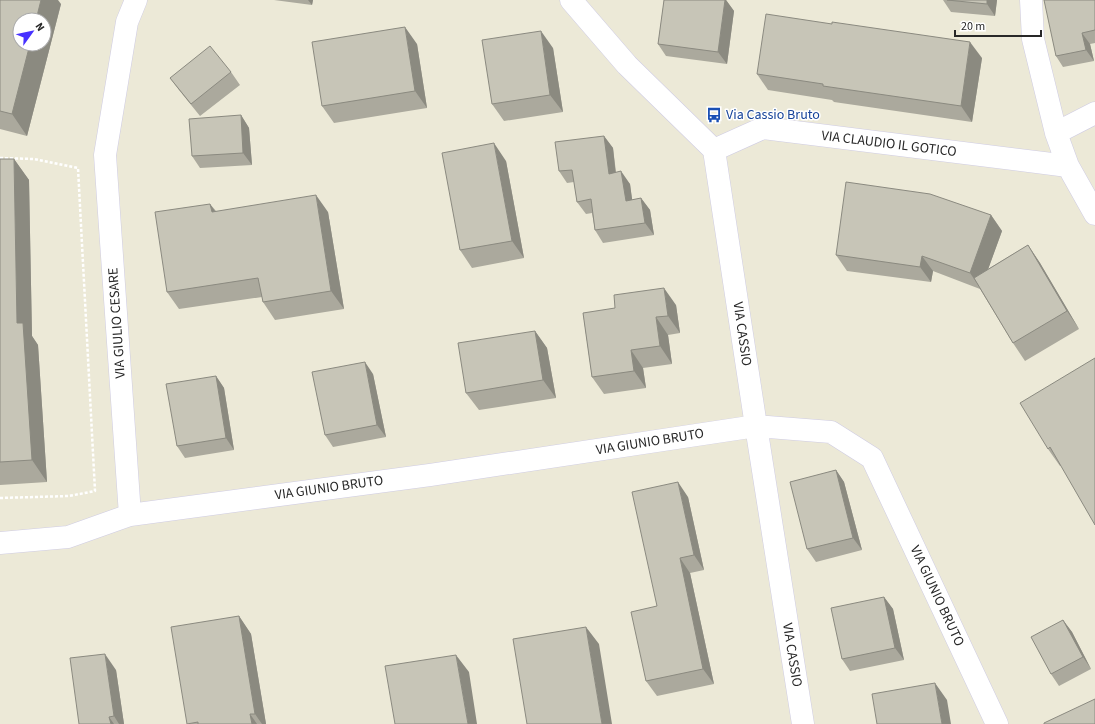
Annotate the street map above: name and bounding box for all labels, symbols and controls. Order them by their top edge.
north arrow [12,12,52,52]
scale bar [955,12,1041,38]
text: 20 m [961,18,985,35]
text: N [32,20,48,34]
place label: Via Cassio Bruto [726,105,820,125]
bus stop icon: Via Cassio Bruto [705,106,723,124]
street label: VIA CLAUDIO IL GOTICO [820,126,958,162]
street label: VIA GIULIO CESARE [103,267,131,379]
street label: VIA CASSIO [728,301,756,367]
street label: VIA GIUNIO BRUTO [595,424,705,460]
street label: VIA GIUNIO BRUTO [274,470,384,506]
street label: VIA GIUNIO BRUTO [905,542,969,650]
street label: VIA CASSIO [777,622,807,688]

